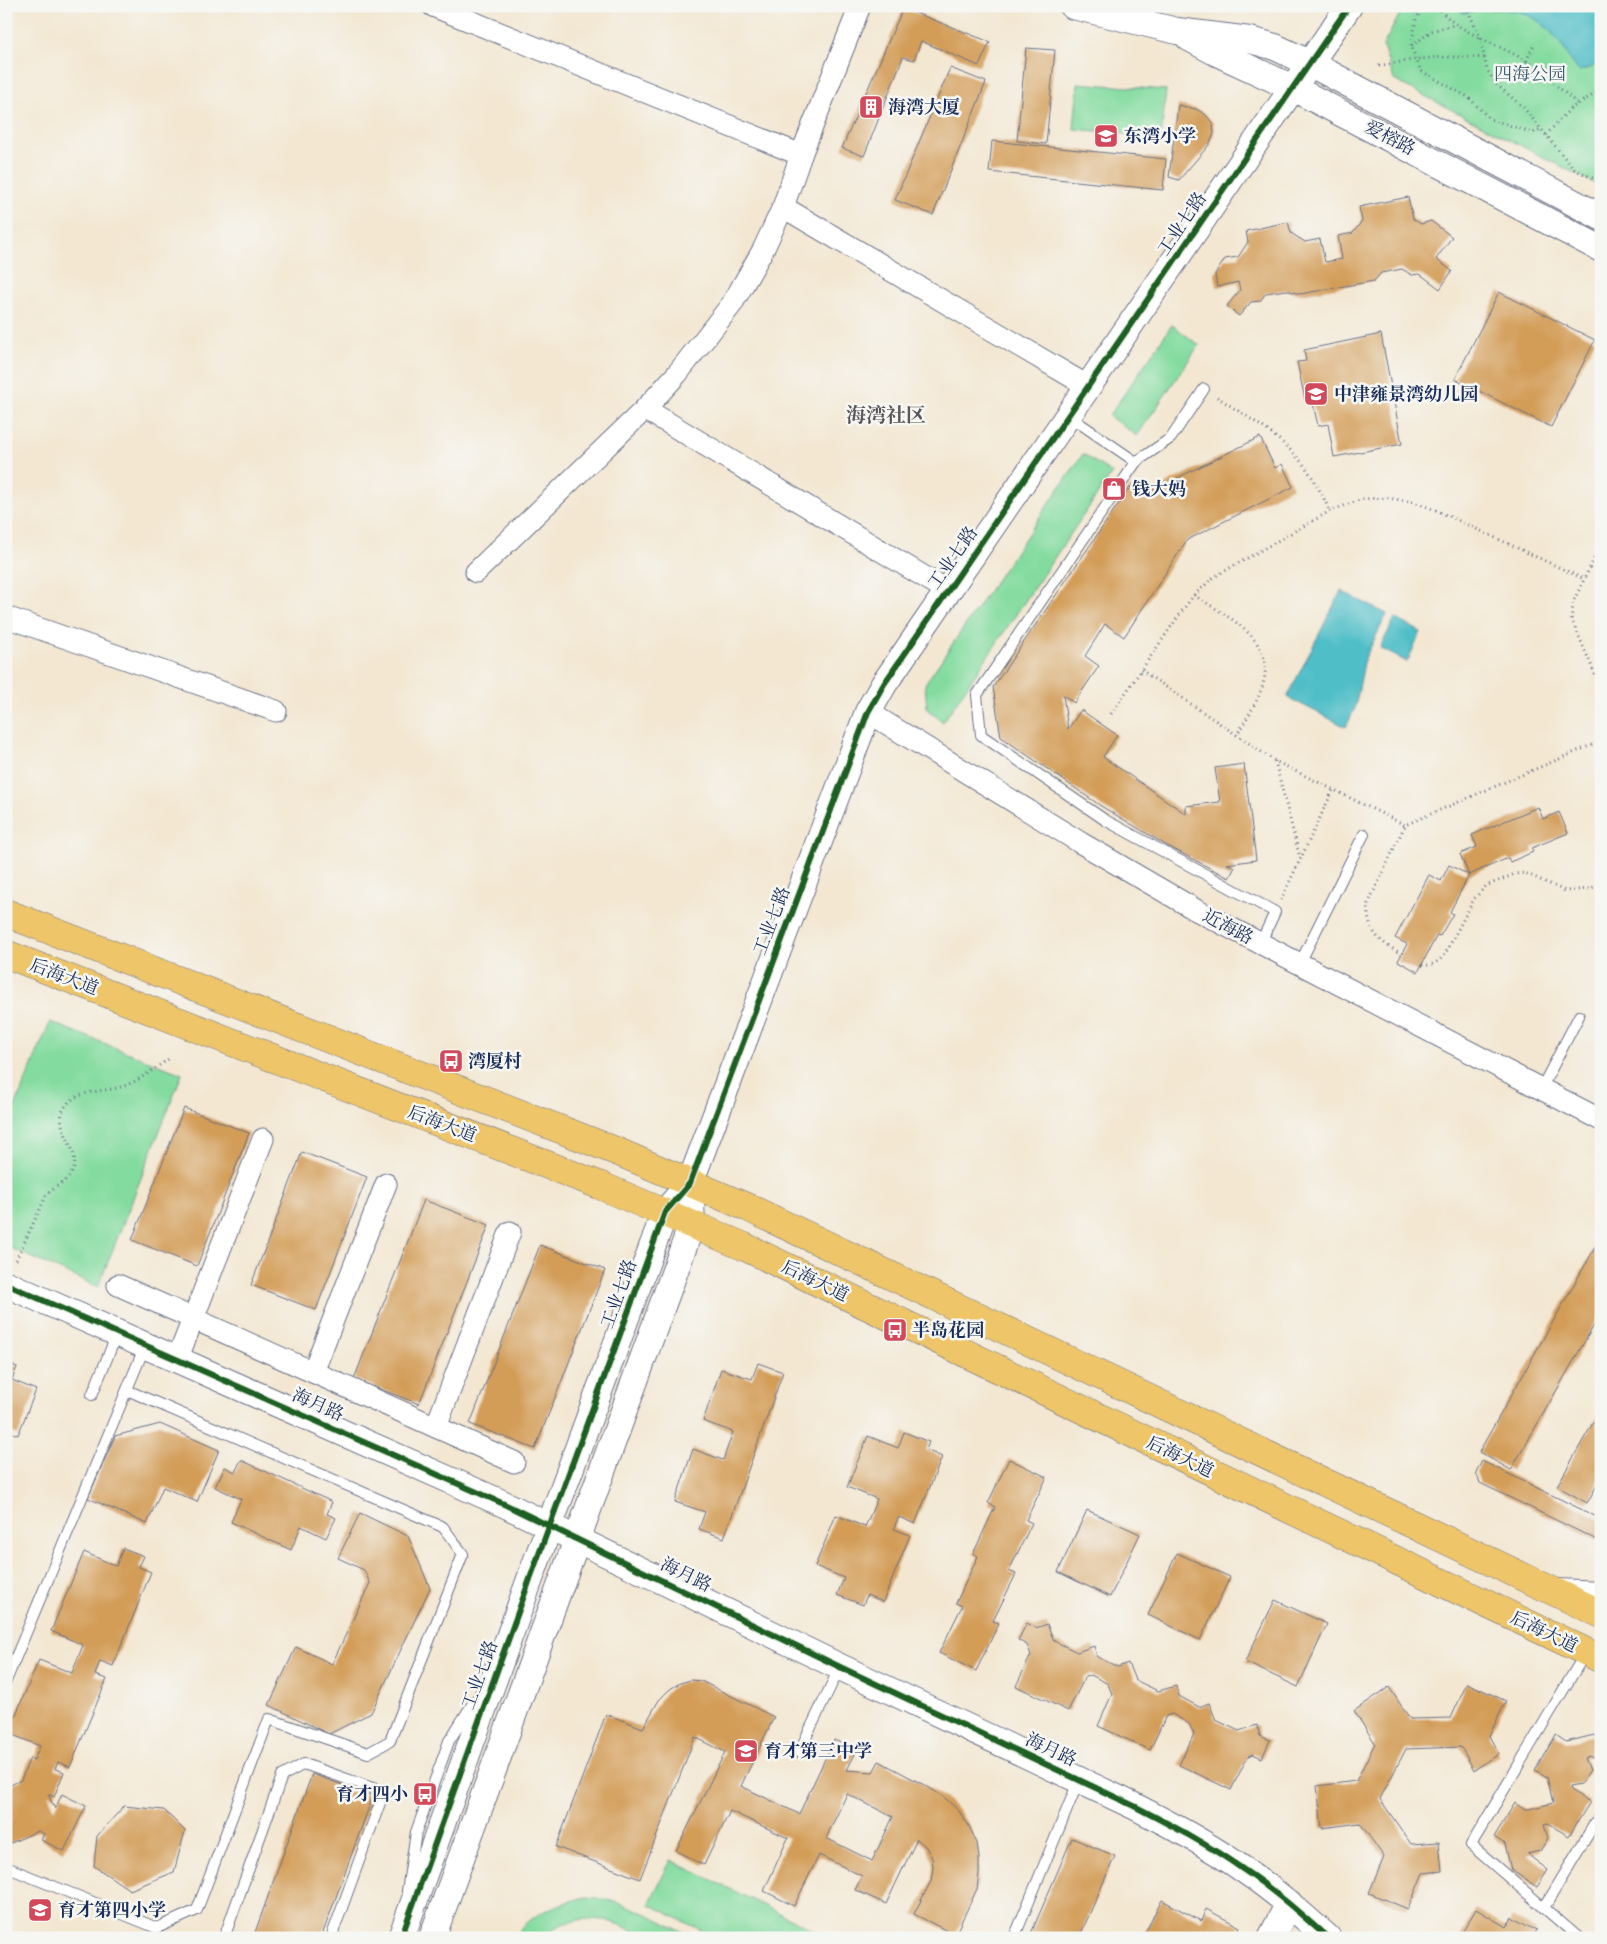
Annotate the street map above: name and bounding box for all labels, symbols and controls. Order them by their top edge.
park label: 四海公园 [1494,63,1566,86]
building icon: 海湾大厦 [858,94,884,120]
place label: 海湾大厦 [888,96,960,119]
street label: 爱榕路 [1361,115,1419,161]
school or university icon: 东湾小学 [1093,123,1119,149]
place label: 东湾小学 [1124,125,1196,148]
street label: 工业七路 [1152,188,1212,260]
school or university icon: 中津雍景湾幼儿园 [1303,381,1329,407]
place label: 中津雍景湾幼儿园 [1334,383,1478,406]
district label: 海湾社区 [846,403,926,428]
shop icon: 钱大妈 [1101,476,1127,502]
place label: 钱大妈 [1132,478,1186,501]
street label: 工业七路 [923,522,983,594]
street label: 工业七路 [748,883,796,959]
street label: 近海路 [1199,904,1257,950]
street label: 后海大道 [26,953,102,1001]
bus stop icon: 湾厦村 [438,1048,464,1074]
place label: 湾厦村 [468,1050,522,1073]
street label: 后海大道 [404,1100,480,1148]
street label: 后海大道 [778,1255,852,1307]
street label: 工业七路 [596,1256,642,1332]
bus stop icon: 半岛花园 [882,1317,908,1343]
place label: 半岛花园 [912,1319,984,1342]
street label: 海月路 [289,1384,347,1426]
street label: 后海大道 [1143,1431,1217,1483]
street label: 海月路 [657,1553,715,1597]
street label: 后海大道 [1507,1606,1581,1658]
street label: 工业七路 [457,1637,503,1713]
street label: 海月路 [1022,1728,1080,1772]
school or university icon: 育才第三中学 [733,1738,759,1764]
place label: 育才第三中学 [764,1740,872,1763]
bus stop icon: 育才四小 [412,1781,438,1807]
place label: 育才四小 [336,1783,408,1806]
school or university icon: 育才第四小学 [27,1897,53,1923]
place label: 育才第四小学 [58,1899,166,1922]

